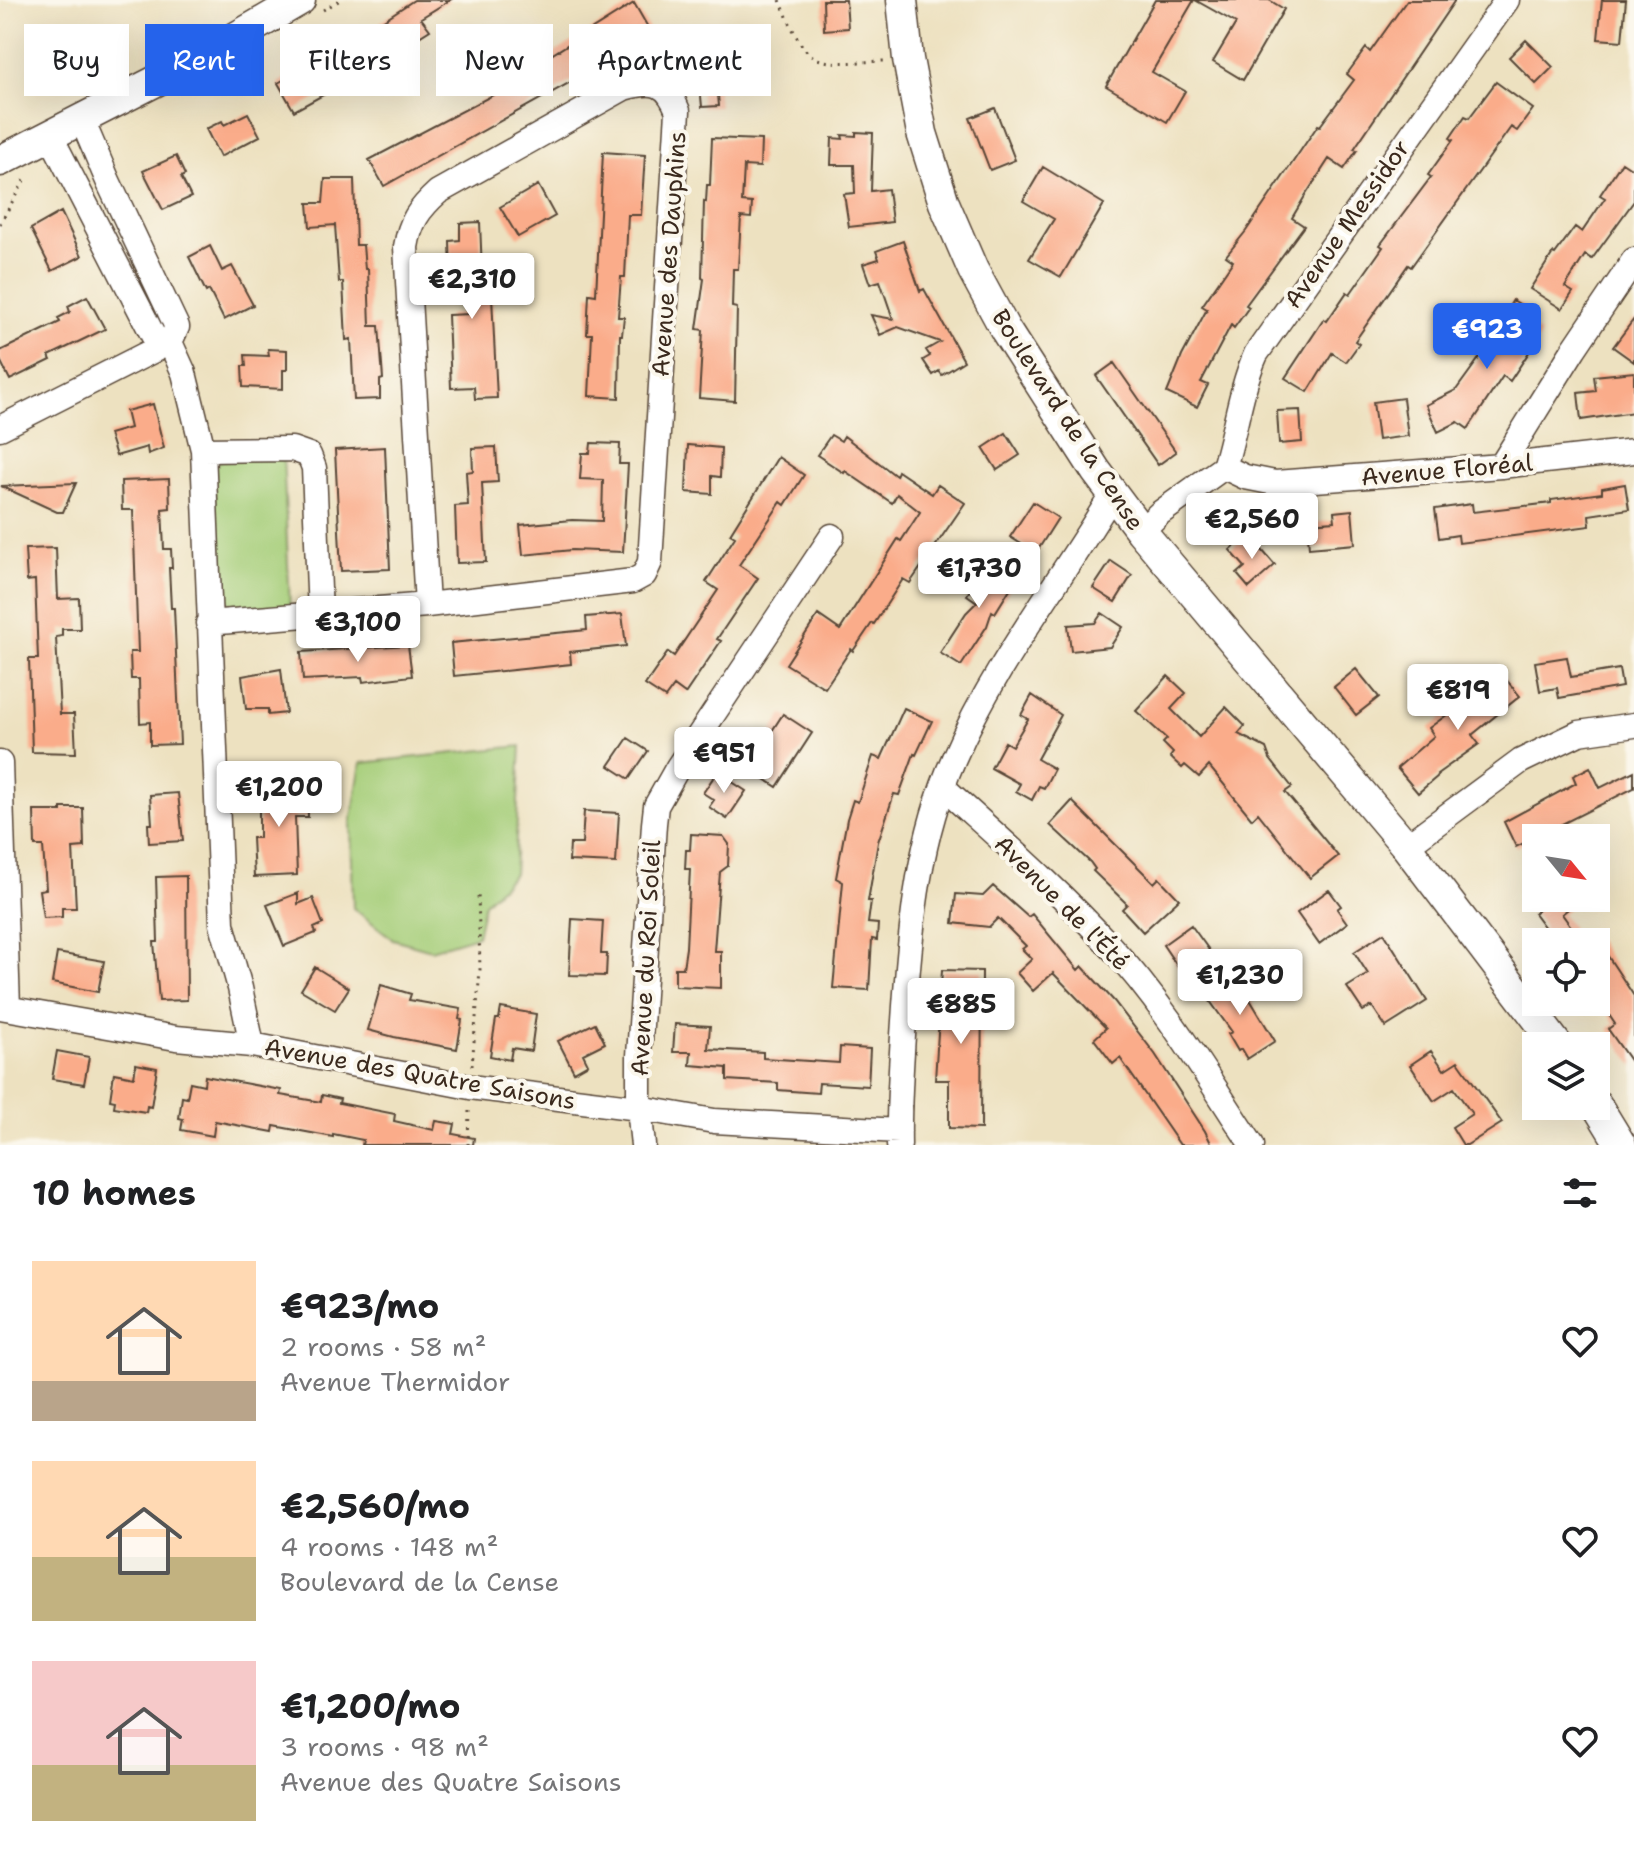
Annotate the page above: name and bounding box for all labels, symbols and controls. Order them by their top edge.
chip: Buy [24,24,129,96]
chip: Rent [145,24,264,96]
chip: Filters [280,24,420,96]
chip: New [436,24,553,96]
chip: Apartment [569,24,771,96]
street label: Avenue des Dauphins [644,130,694,378]
street label: Avenue Messidor [1277,133,1417,315]
pin: €2,310 [407,253,537,321]
text: €2,310 [427,261,517,296]
street label: Boulevard de la Cense [984,303,1152,537]
pin: €923 [1440,303,1534,371]
text: €923 [1451,311,1523,346]
street label: Avenue Floréal [1360,446,1535,493]
pin: €2,560 [1187,493,1317,561]
text: €2,560 [1204,501,1300,536]
pin: €1,730 [914,542,1044,610]
text: €1,730 [936,550,1022,585]
pin: €3,100 [293,596,423,664]
text: €3,100 [314,604,402,639]
pin: €819 [1411,664,1505,732]
text: €819 [1425,672,1491,707]
pin: €951 [677,727,771,795]
text: €951 [692,735,756,770]
pin: €1,200 [214,761,344,829]
text: €1,200 [235,769,323,804]
north arrow [1522,824,1610,912]
map controls [1522,824,1610,1120]
street label: Avenue de l'Été [987,828,1137,978]
street label: Avenue du Roi Soleil [624,838,668,1077]
button: locate [1522,928,1610,1016]
pin: €1,230 [1175,949,1305,1017]
text: €1,230 [1196,957,1284,992]
pin: €885 [914,978,1008,1046]
text: €885 [925,986,997,1021]
street label: Avenue des Quatre Saisons [262,1031,578,1117]
button: layers [1522,1032,1610,1120]
text: 10 homes [32,1170,196,1216]
icon: filters [1558,1171,1602,1215]
text: €923/mo [280,1283,439,1329]
icon: home [96,1293,192,1389]
icon: heart [1558,1319,1602,1363]
text: 2 rooms · 58 m² [280,1329,486,1364]
text: Avenue Thermidor [280,1364,510,1399]
text: €2,560/mo [280,1483,470,1529]
icon: home [96,1493,192,1589]
icon: heart [1558,1519,1602,1563]
text: 4 rooms · 148 m² [280,1529,498,1564]
text: Boulevard de la Cense [280,1564,559,1599]
text: €1,200/mo [280,1683,461,1729]
icon: home [96,1693,192,1789]
icon: heart [1558,1719,1602,1763]
text: 3 rooms · 98 m² [280,1729,489,1764]
text: Avenue des Quatre Saisons [280,1764,622,1799]

